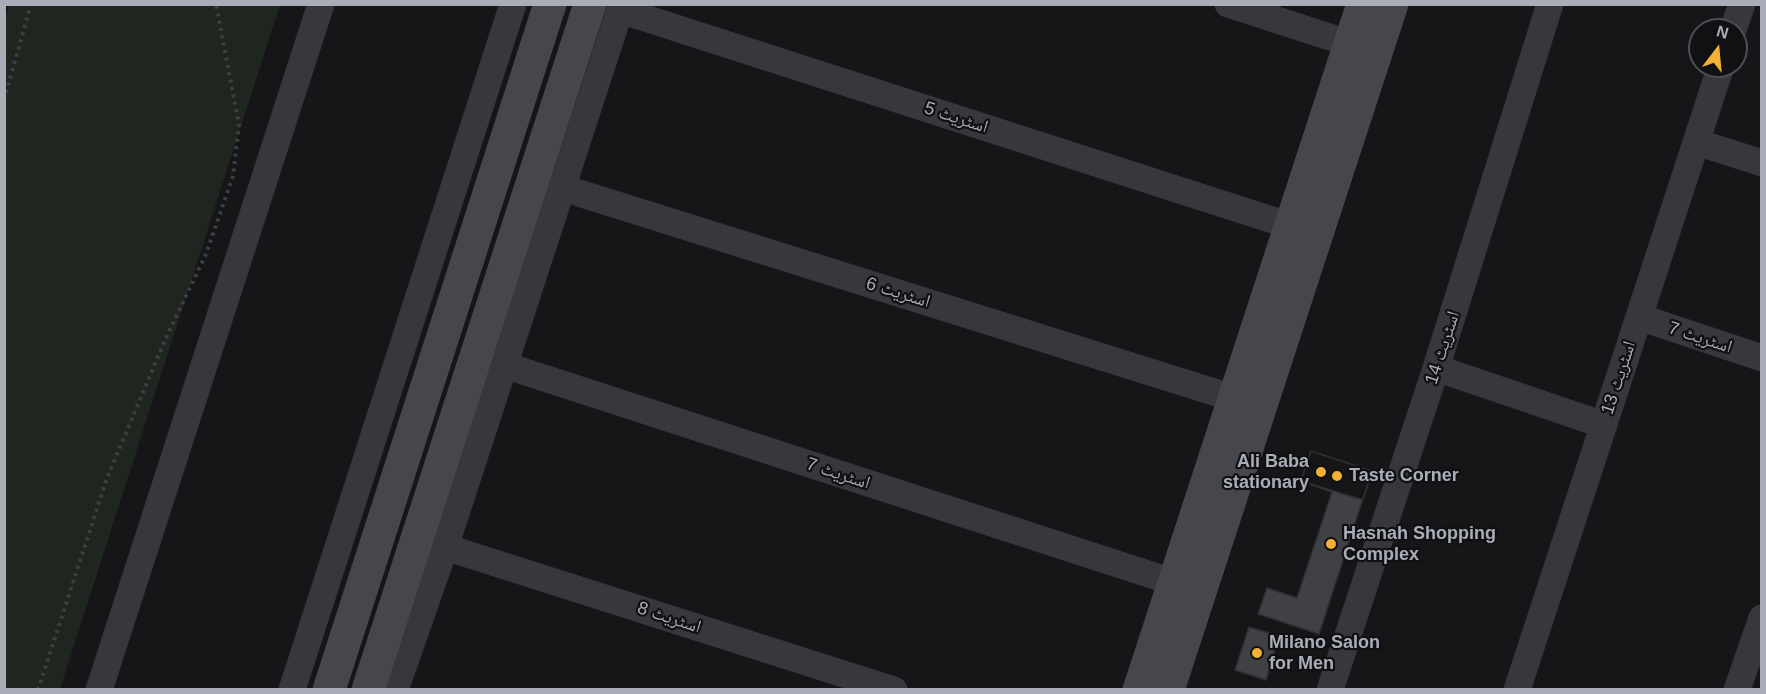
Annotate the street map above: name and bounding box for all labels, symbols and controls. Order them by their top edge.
north arrow [1688,18,1748,78]
text: N [1715,22,1730,42]
street label: اسٹریٹ 5 [921,98,991,138]
street label: اسٹریٹ 6 [863,273,933,313]
street label: اسٹریٹ 14 [1421,309,1465,387]
street label: اسٹریٹ 7 [1665,318,1735,358]
street label: اسٹریٹ 13 [1597,339,1641,417]
place label: Ali Baba stationary [1223,451,1309,494]
street label: اسٹریٹ 7 [803,454,873,494]
marker: Ali Baba stationary [1314,465,1328,479]
place label: Taste Corner [1349,465,1459,487]
marker: Taste Corner [1330,469,1344,483]
place label: Hasnah Shopping Complex [1343,523,1496,566]
marker: Hasnah Shopping Complex [1324,537,1338,551]
street label: اسٹریٹ 8 [634,598,704,638]
place label: Milano Salon for Men [1269,632,1380,674]
marker: Milano Salon for Men [1250,646,1264,660]

